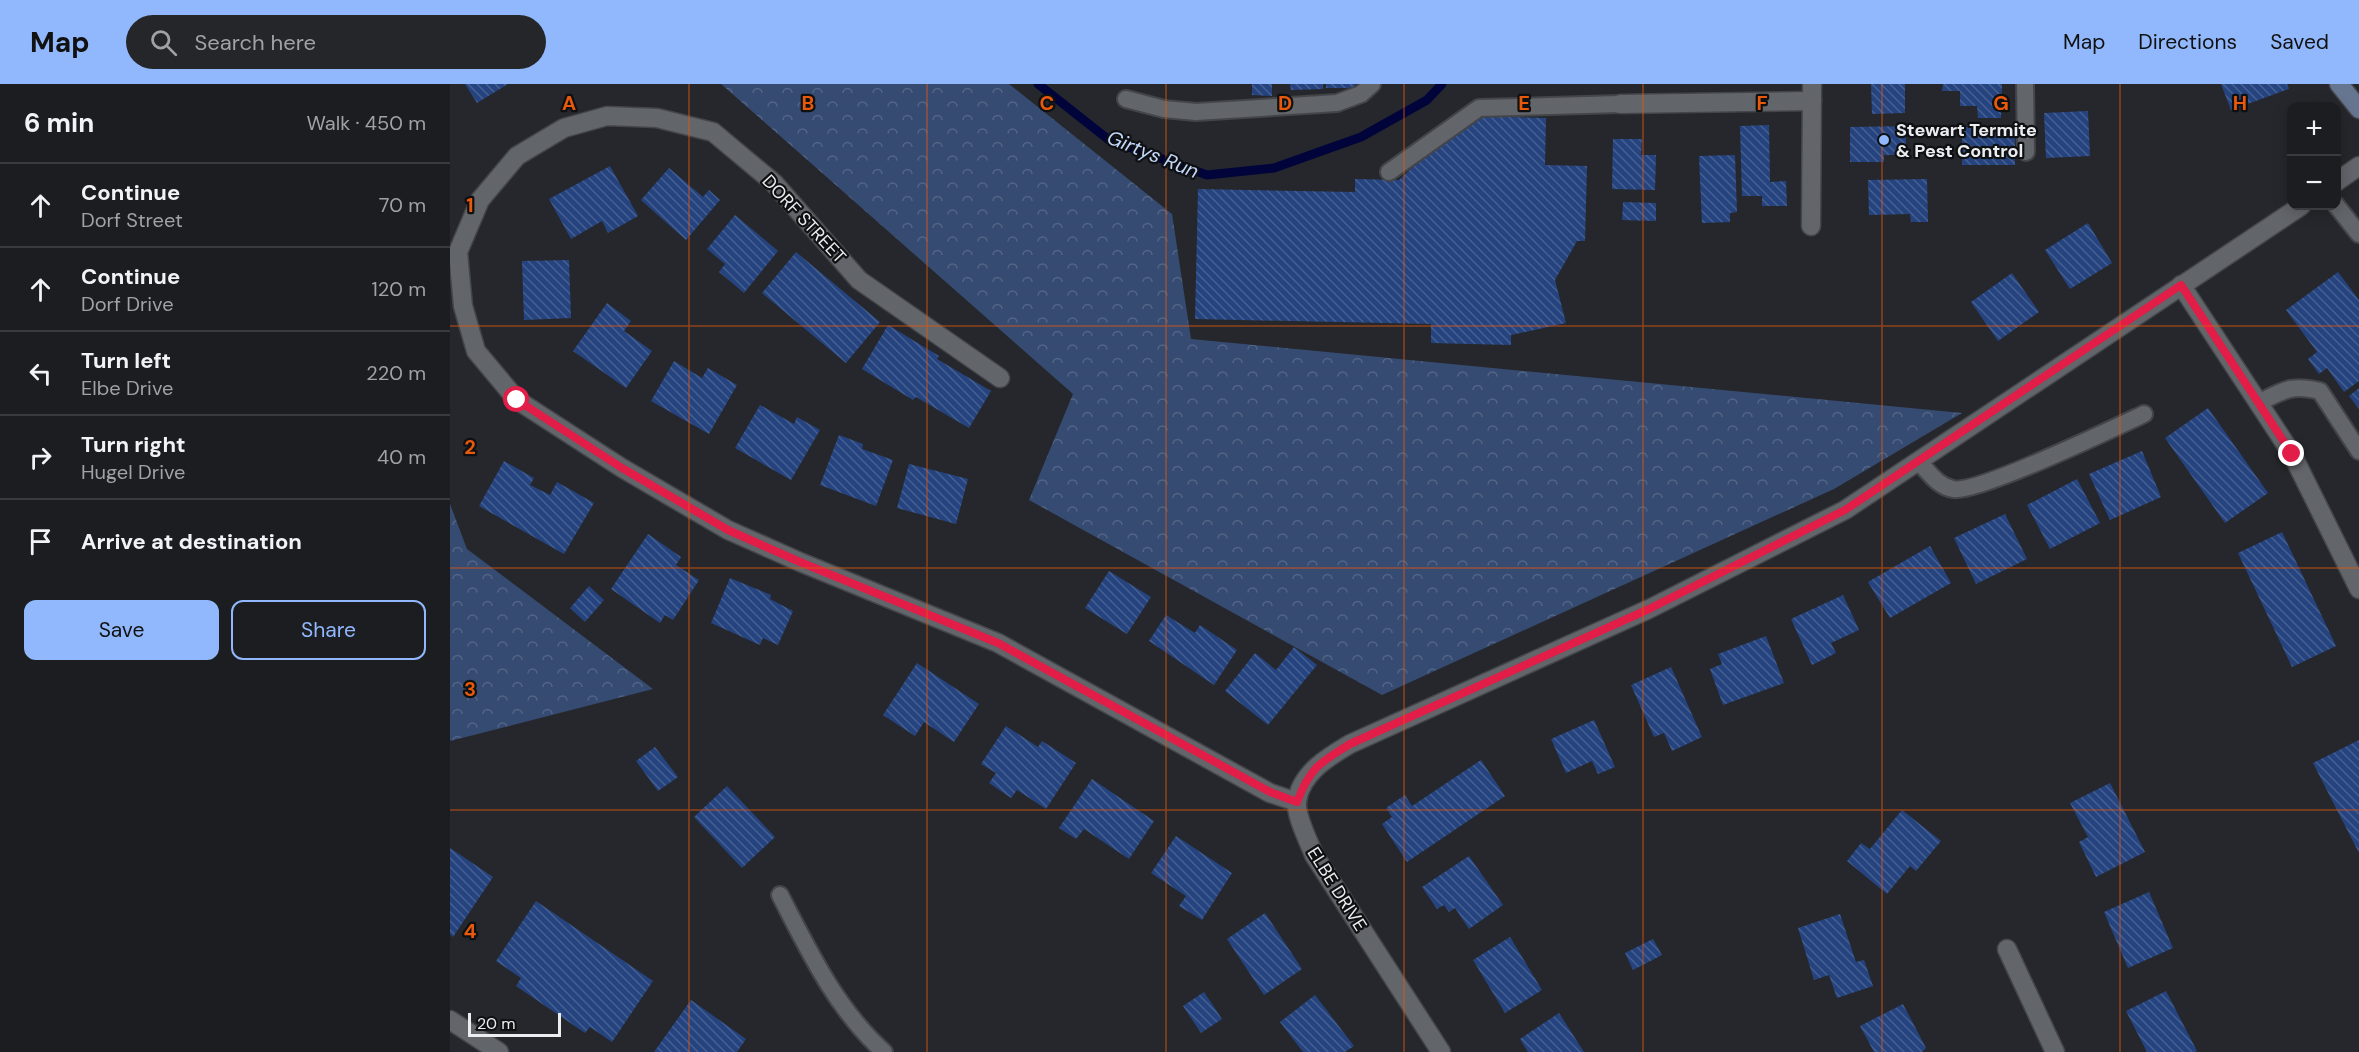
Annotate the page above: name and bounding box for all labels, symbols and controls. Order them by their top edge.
search box [126,15,546,69]
text: Map [30,24,90,61]
icon: search [147,26,180,59]
text: Search here [195,28,316,57]
text: Map [2063,28,2105,56]
text: Directions [2138,28,2237,56]
text: Saved [2270,28,2329,56]
text: A [562,90,576,116]
text: B [802,90,814,116]
text: C [1040,90,1054,116]
text: D [1278,90,1292,116]
text: E [1518,90,1530,116]
text: F [1756,90,1768,116]
text: G [1993,90,2009,116]
text: H [2233,90,2247,116]
map controls [2287,102,2341,210]
button: + [2287,102,2341,156]
text: 6 min [24,106,94,140]
text: Walk · 450 m [306,110,426,136]
place label: Stewart Termite & Pest Control [1896,118,2037,163]
water label: Girtys Run [1103,124,1203,184]
marker: Stewart Termite & Pest Control [1877,133,1891,147]
button: − [2287,156,2341,210]
street label: DORF STREET [757,170,851,268]
text: Continue [81,178,180,207]
icon: ahead [24,189,57,222]
text: 70 m [379,192,426,218]
text: 1 [466,192,474,218]
text: Dorf Street [81,207,183,233]
text: Continue [81,262,180,291]
icon: ahead [24,273,57,306]
text: 120 m [372,276,426,302]
text: Dorf Drive [81,291,174,317]
text: Turn left [81,346,171,375]
icon: left [24,357,57,390]
text: 220 m [366,360,426,386]
text: Elbe Drive [81,375,173,401]
route start [503,386,529,412]
text: Turn right [81,430,186,459]
text: 2 [464,434,476,460]
route end [2278,440,2304,466]
icon: right [24,441,57,474]
text: 40 m [377,444,426,470]
text: Hugel Drive [81,459,185,485]
icon: arrive [24,525,57,558]
text: Arrive at destination [81,527,302,556]
button: Save [24,600,219,660]
button: Share [231,600,426,660]
text: 3 [464,676,476,702]
street label: ELBE DRIVE [1302,842,1372,936]
text: 4 [464,918,477,944]
scale bar [468,1010,561,1038]
text: 20 m [477,1013,516,1034]

